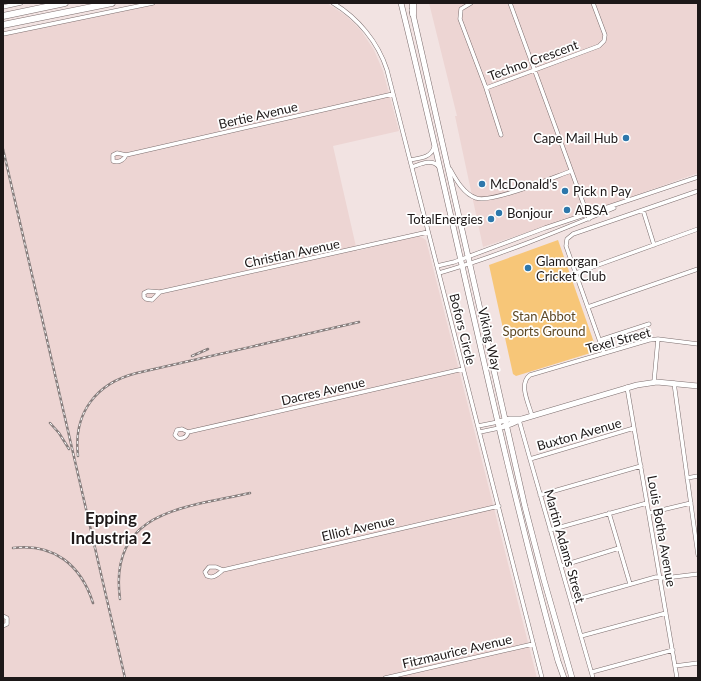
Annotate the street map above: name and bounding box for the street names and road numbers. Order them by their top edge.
street label: Techno Crescent [486,36,581,84]
street label: Bertie Avenue [217,98,299,132]
street label: Christian Avenue [243,235,341,271]
street label: Bofors Circle [446,291,480,367]
street label: Viking Way [475,306,505,373]
street label: Texel Street [584,324,653,356]
street label: Dacres Avenue [280,374,366,408]
street label: Buxton Avenue [535,414,623,454]
street label: Louis Botha Avenue [644,474,680,588]
street label: Martin Adams Street [541,487,589,605]
street label: Elliot Avenue [320,512,396,544]
street label: Fitzmaurice Avenue [401,631,514,671]

